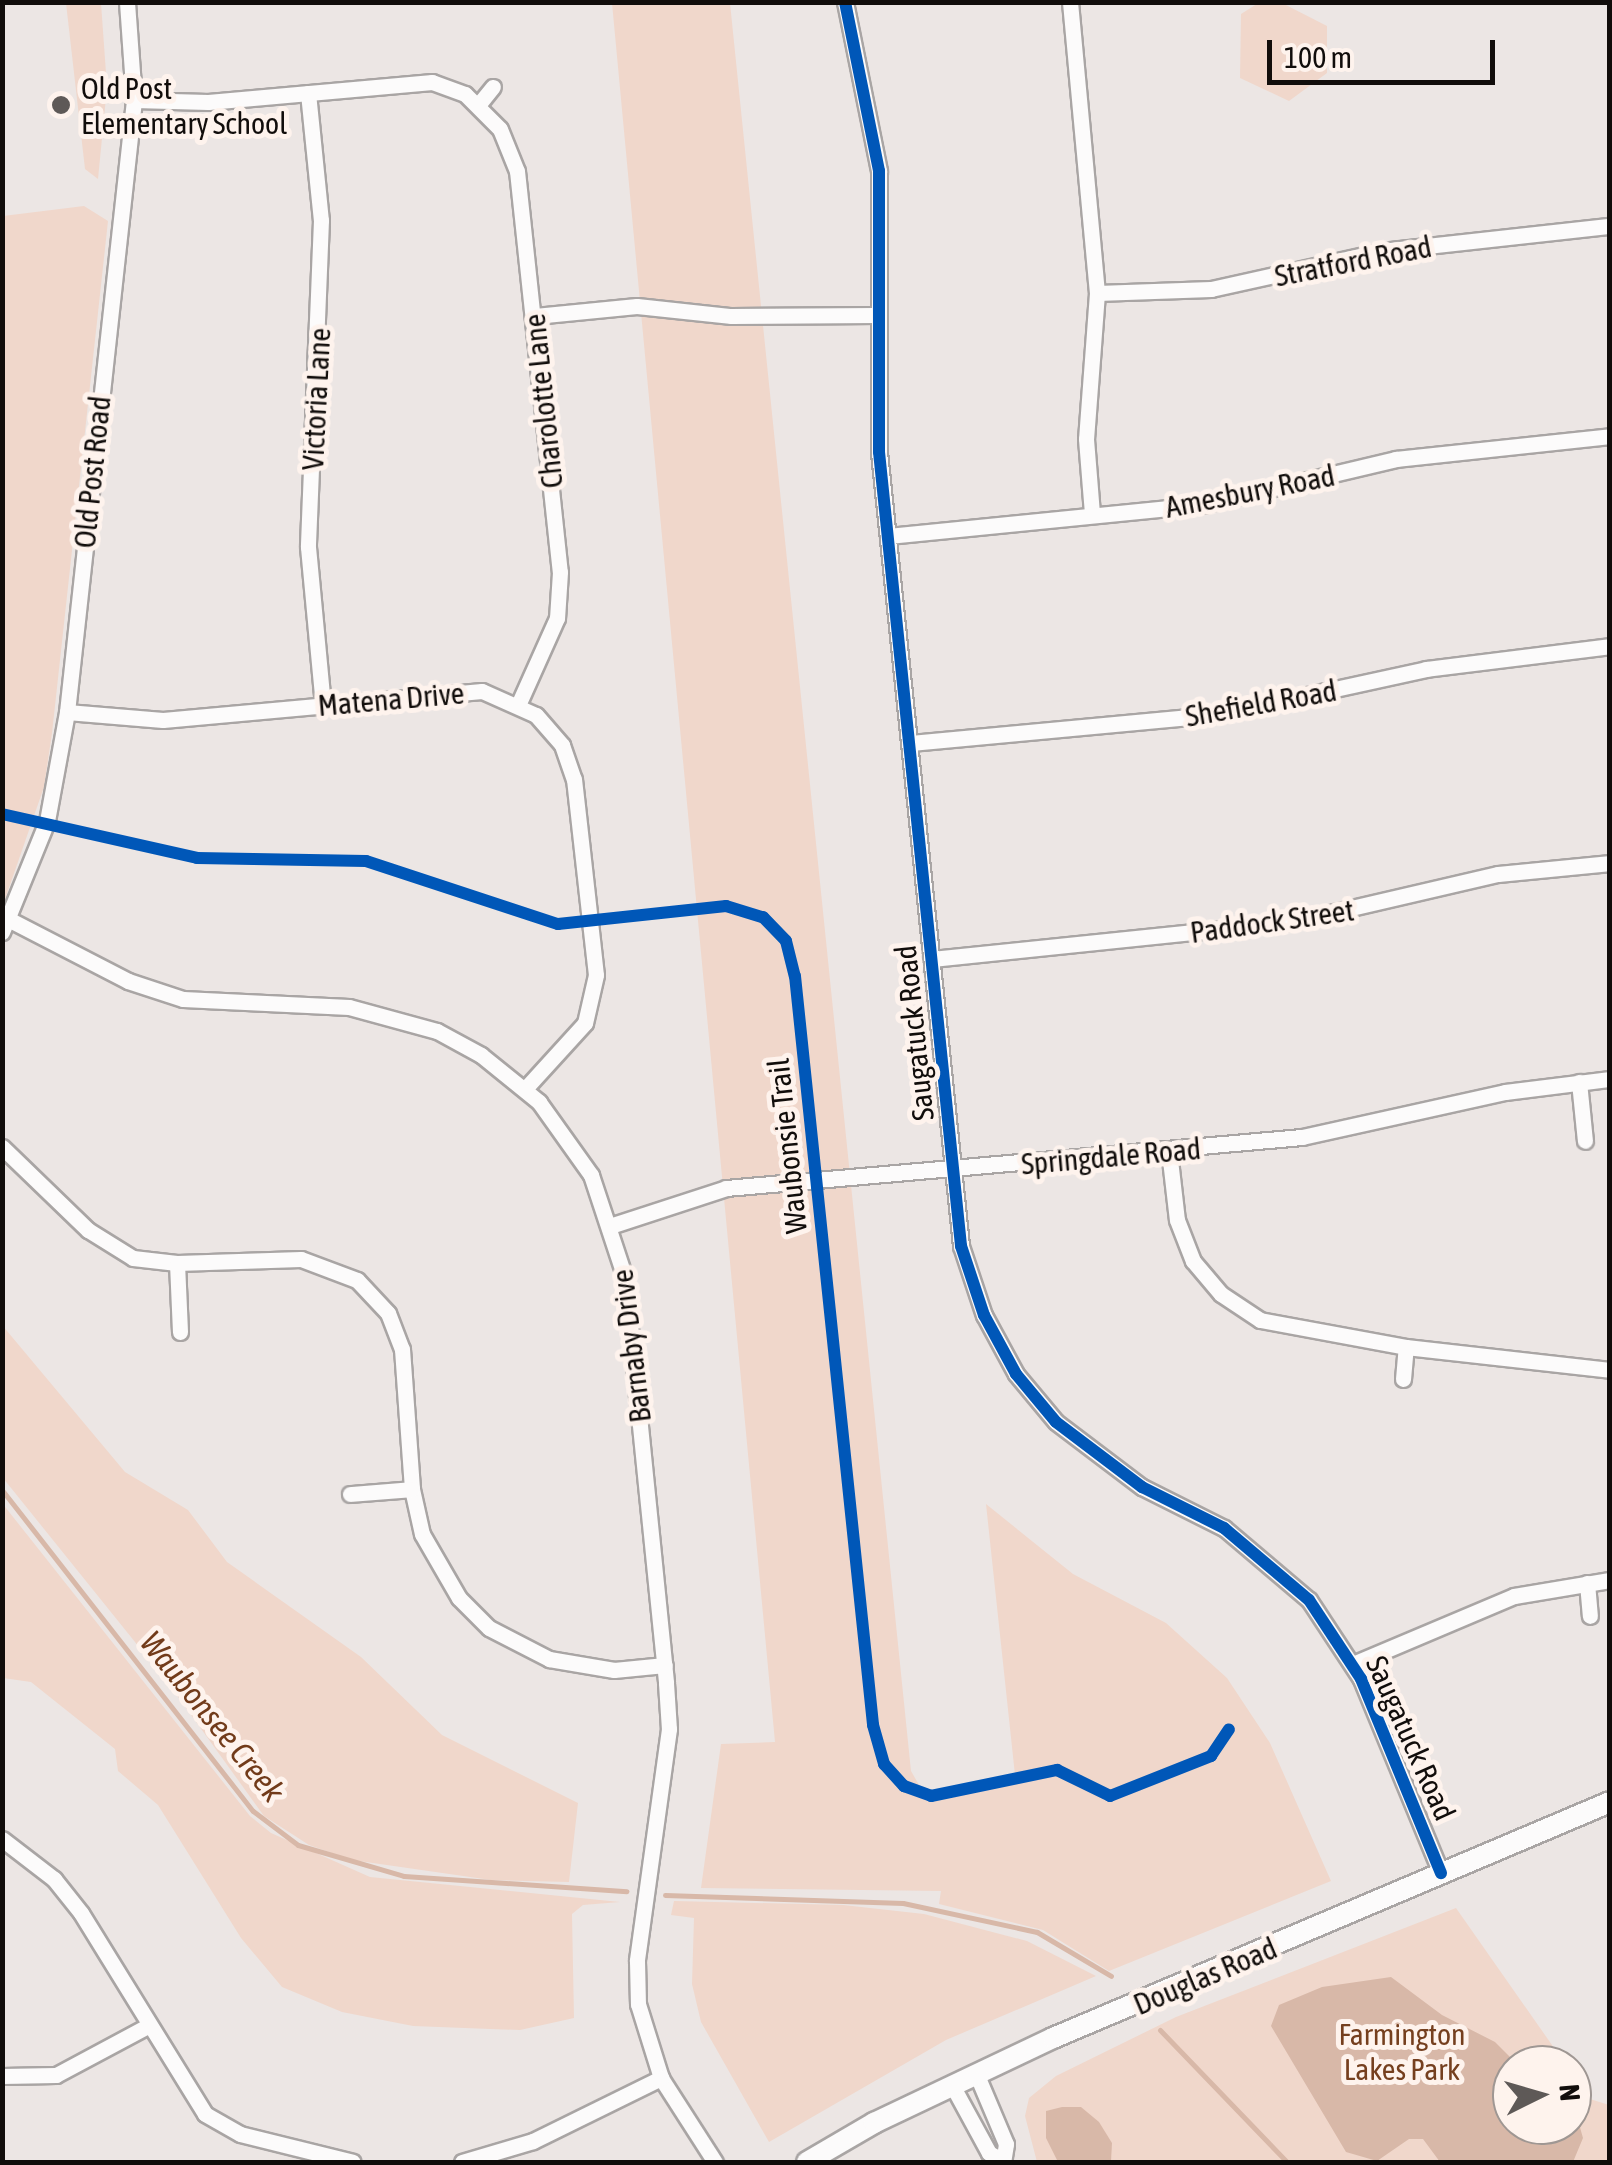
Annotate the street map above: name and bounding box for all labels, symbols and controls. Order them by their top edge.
scale bar [1272,20,1500,82]
text: 100 m [1284,40,1352,74]
place label: Old Post Elementary School [81,70,287,140]
marker: Old Post Elementary School [50,94,72,116]
street label: Stratford Road [1272,228,1434,294]
street label: Charolotte Lane [516,312,570,490]
street label: Victoria Lane [294,327,338,471]
street label: Old Post Road [66,394,118,550]
street label: Amesbury Road [1162,457,1338,525]
street label: Shefield Road [1183,672,1339,734]
street label: Matena Drive [316,675,466,723]
street label: Paddock Street [1188,892,1356,950]
street label: Saugatuck Road [887,944,941,1122]
street label: Waubonsie Trail [760,1057,814,1235]
street label: Springdale Road [1020,1130,1202,1182]
street label: Barnaby Drive [604,1267,658,1425]
water label: Waubonsee Creek [132,1624,292,1810]
street label: Saugatuck Road [1359,1650,1463,1826]
street label: Douglas Road [1128,1930,1282,2022]
park label: Farmington Lakes Park [1338,2016,1466,2086]
north arrow [1492,2045,1592,2145]
text: N [1553,2083,1587,2102]

